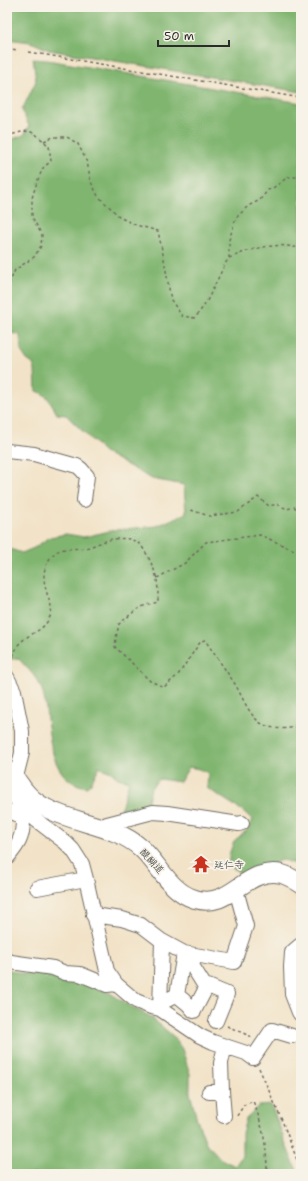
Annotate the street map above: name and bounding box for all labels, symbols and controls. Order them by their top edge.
scale bar [158,22,229,48]
text: 50 m [164,28,194,44]
street label: 醍醐道 [137,846,167,876]
temple icon: 延仁寺 [191,854,211,874]
place label: 延仁寺 [214,858,244,871]

